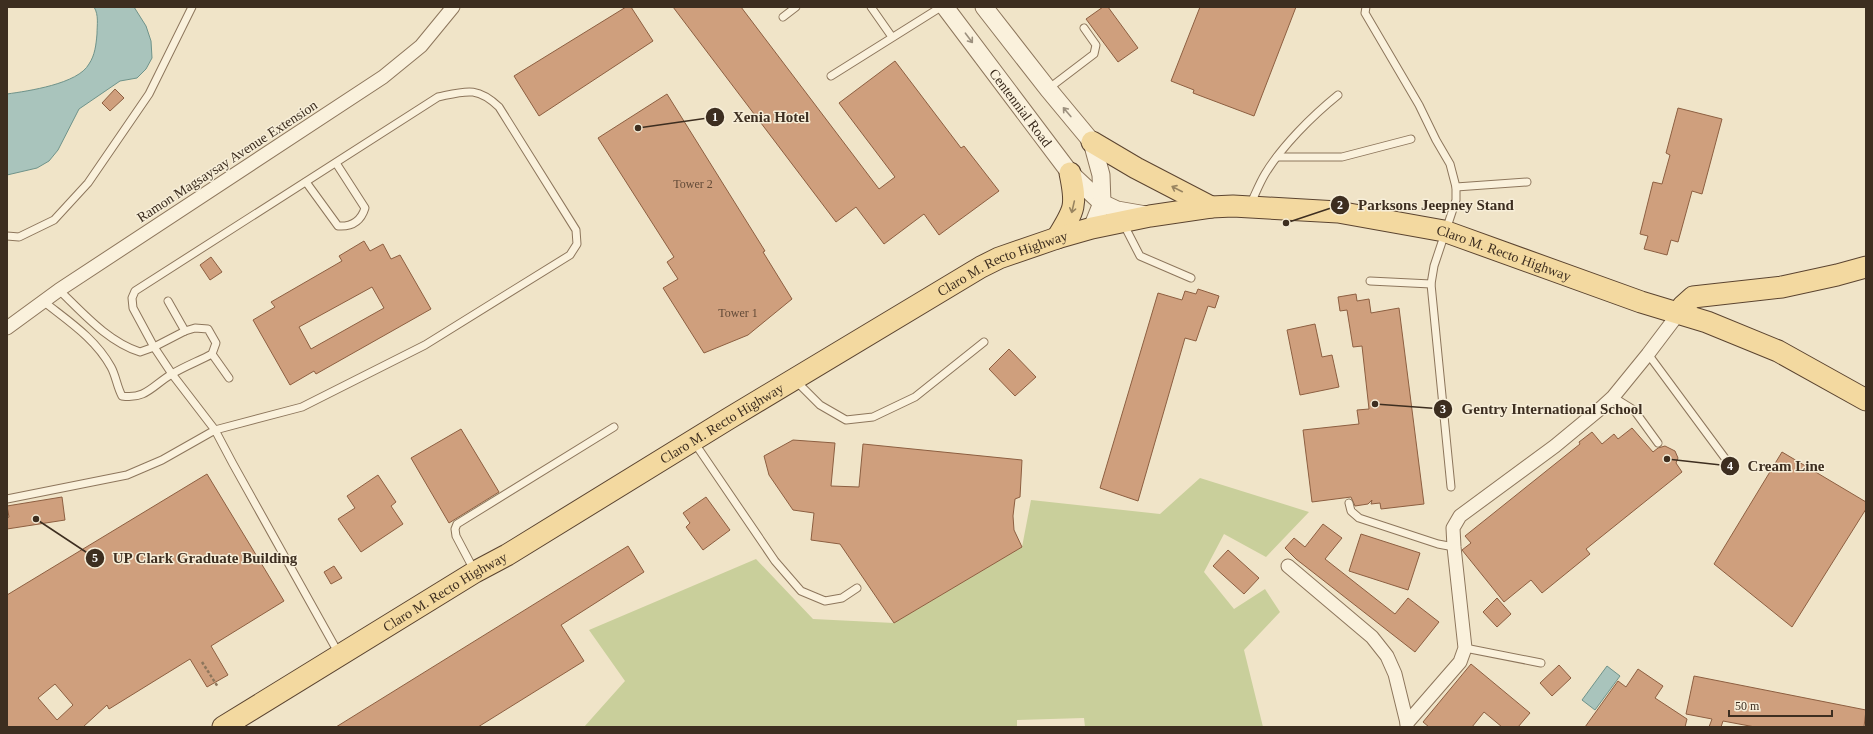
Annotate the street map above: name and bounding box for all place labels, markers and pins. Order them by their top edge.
callout: Xenia Hotel [705,103,817,130]
callout: Parksons Jeepney Stand [1330,191,1522,218]
callout: Gentry International School [1433,395,1650,422]
callout: Cream Line [1720,452,1833,479]
callout: UP Clark Graduate Building [85,544,306,571]

